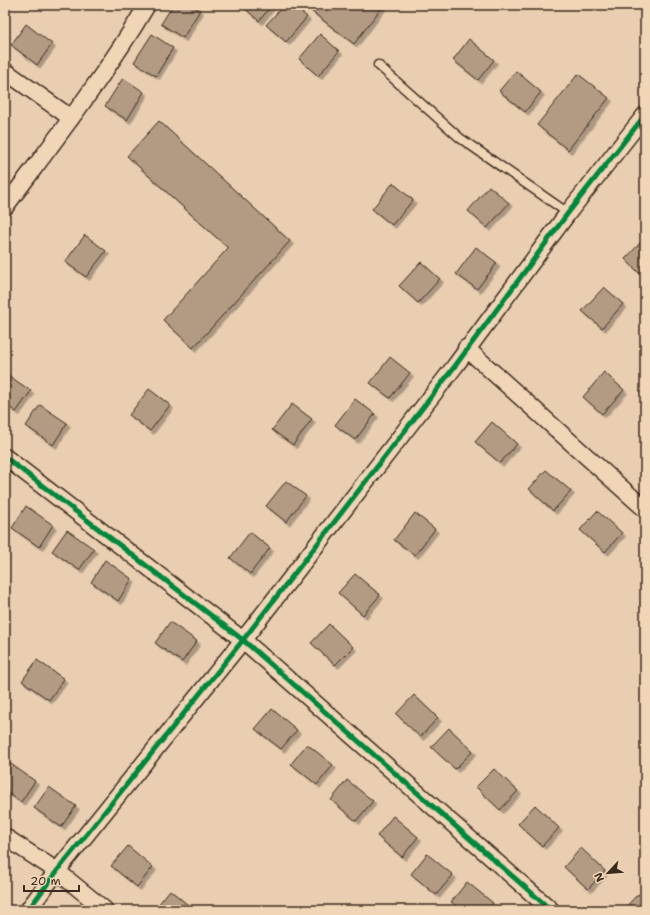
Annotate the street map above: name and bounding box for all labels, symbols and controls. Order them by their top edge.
north arrow [588,853,628,893]
scale bar [24,867,79,893]
text: N [591,870,608,884]
text: 20 m [30,873,61,889]

